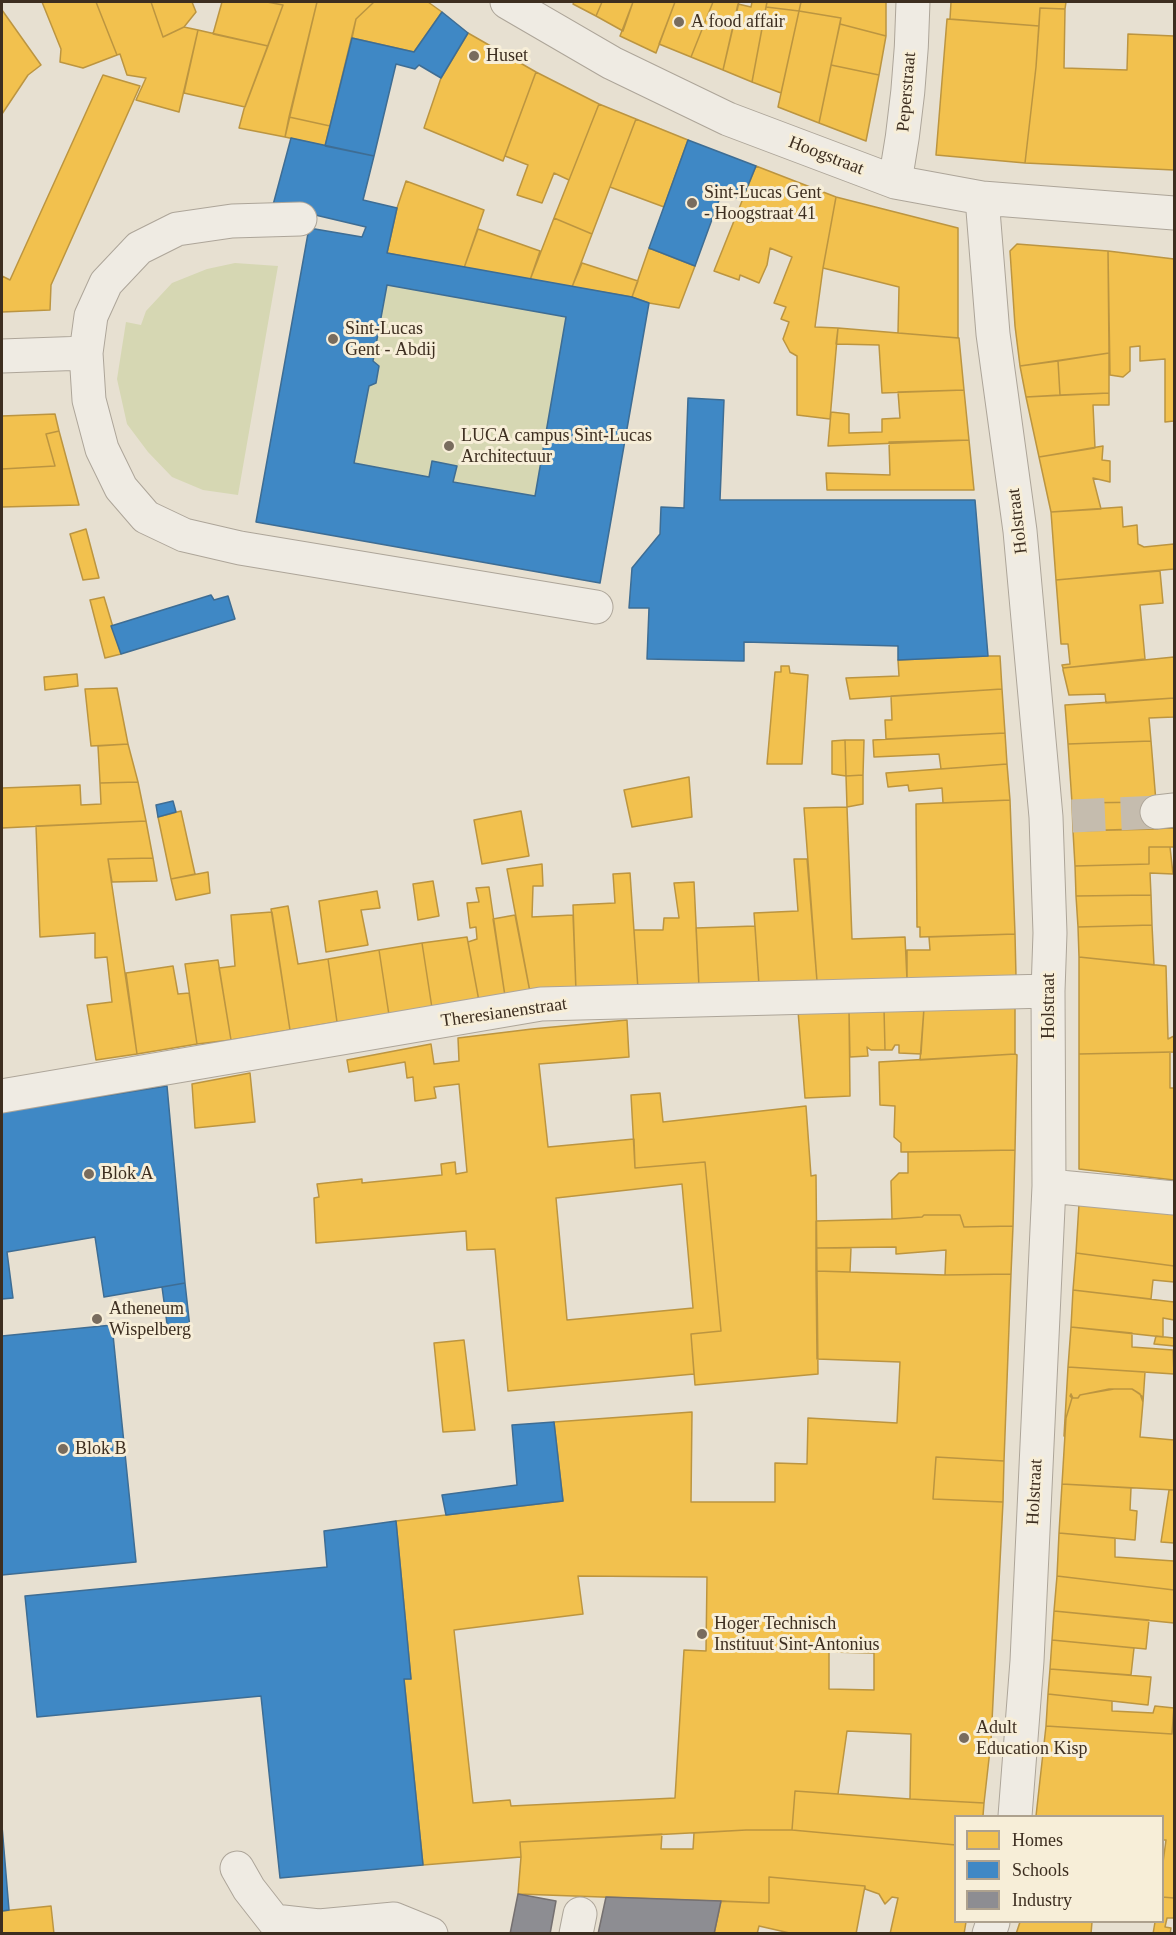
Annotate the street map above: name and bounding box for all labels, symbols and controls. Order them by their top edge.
place label: A food affair [691,11,785,33]
marker: A food affair [672,15,686,29]
place label: Huset [486,45,528,67]
marker: Huset [467,49,481,63]
street label: Peperstraat [893,51,921,133]
street label: Hoogstraat [785,132,867,180]
place label: Sint-Lucas Gent - Hoogstraat 41 [704,182,821,224]
marker: Sint-Lucas Gent - Hoogstraat 41 [685,196,699,210]
place label: Sint-Lucas Gent - Abdij [345,318,436,360]
marker: Sint-Lucas Gent - Abdij [326,332,340,346]
place label: LUCA campus Sint-Lucas Architectuur [461,425,652,468]
marker: LUCA campus Sint-Lucas Architectuur [442,439,456,453]
street label: Holstraat [1003,487,1033,555]
street label: Holstraat [1038,973,1060,1039]
street label: Theresianenstraat [440,993,568,1033]
place label: Blok A [101,1163,154,1185]
marker: Blok A [82,1167,96,1181]
place label: Atheneum Wispelberg [109,1298,191,1340]
marker: Atheneum Wispelberg [90,1312,104,1326]
place label: Blok B [75,1438,127,1460]
marker: Blok B [56,1442,70,1456]
street label: Holstraat [1022,1458,1048,1526]
place label: Hoger Technisch Instituut Sint-Antonius [714,1613,880,1656]
marker: Hoger Technisch Instituut Sint-Antonius [695,1627,709,1641]
place label: Adult Education Kisp [976,1717,1087,1760]
marker: Adult Education Kisp [957,1731,971,1745]
legend [954,1815,1164,1923]
text: Homes [1012,1830,1063,1850]
text: Schools [1012,1860,1069,1880]
text: Industry [1012,1890,1072,1910]

